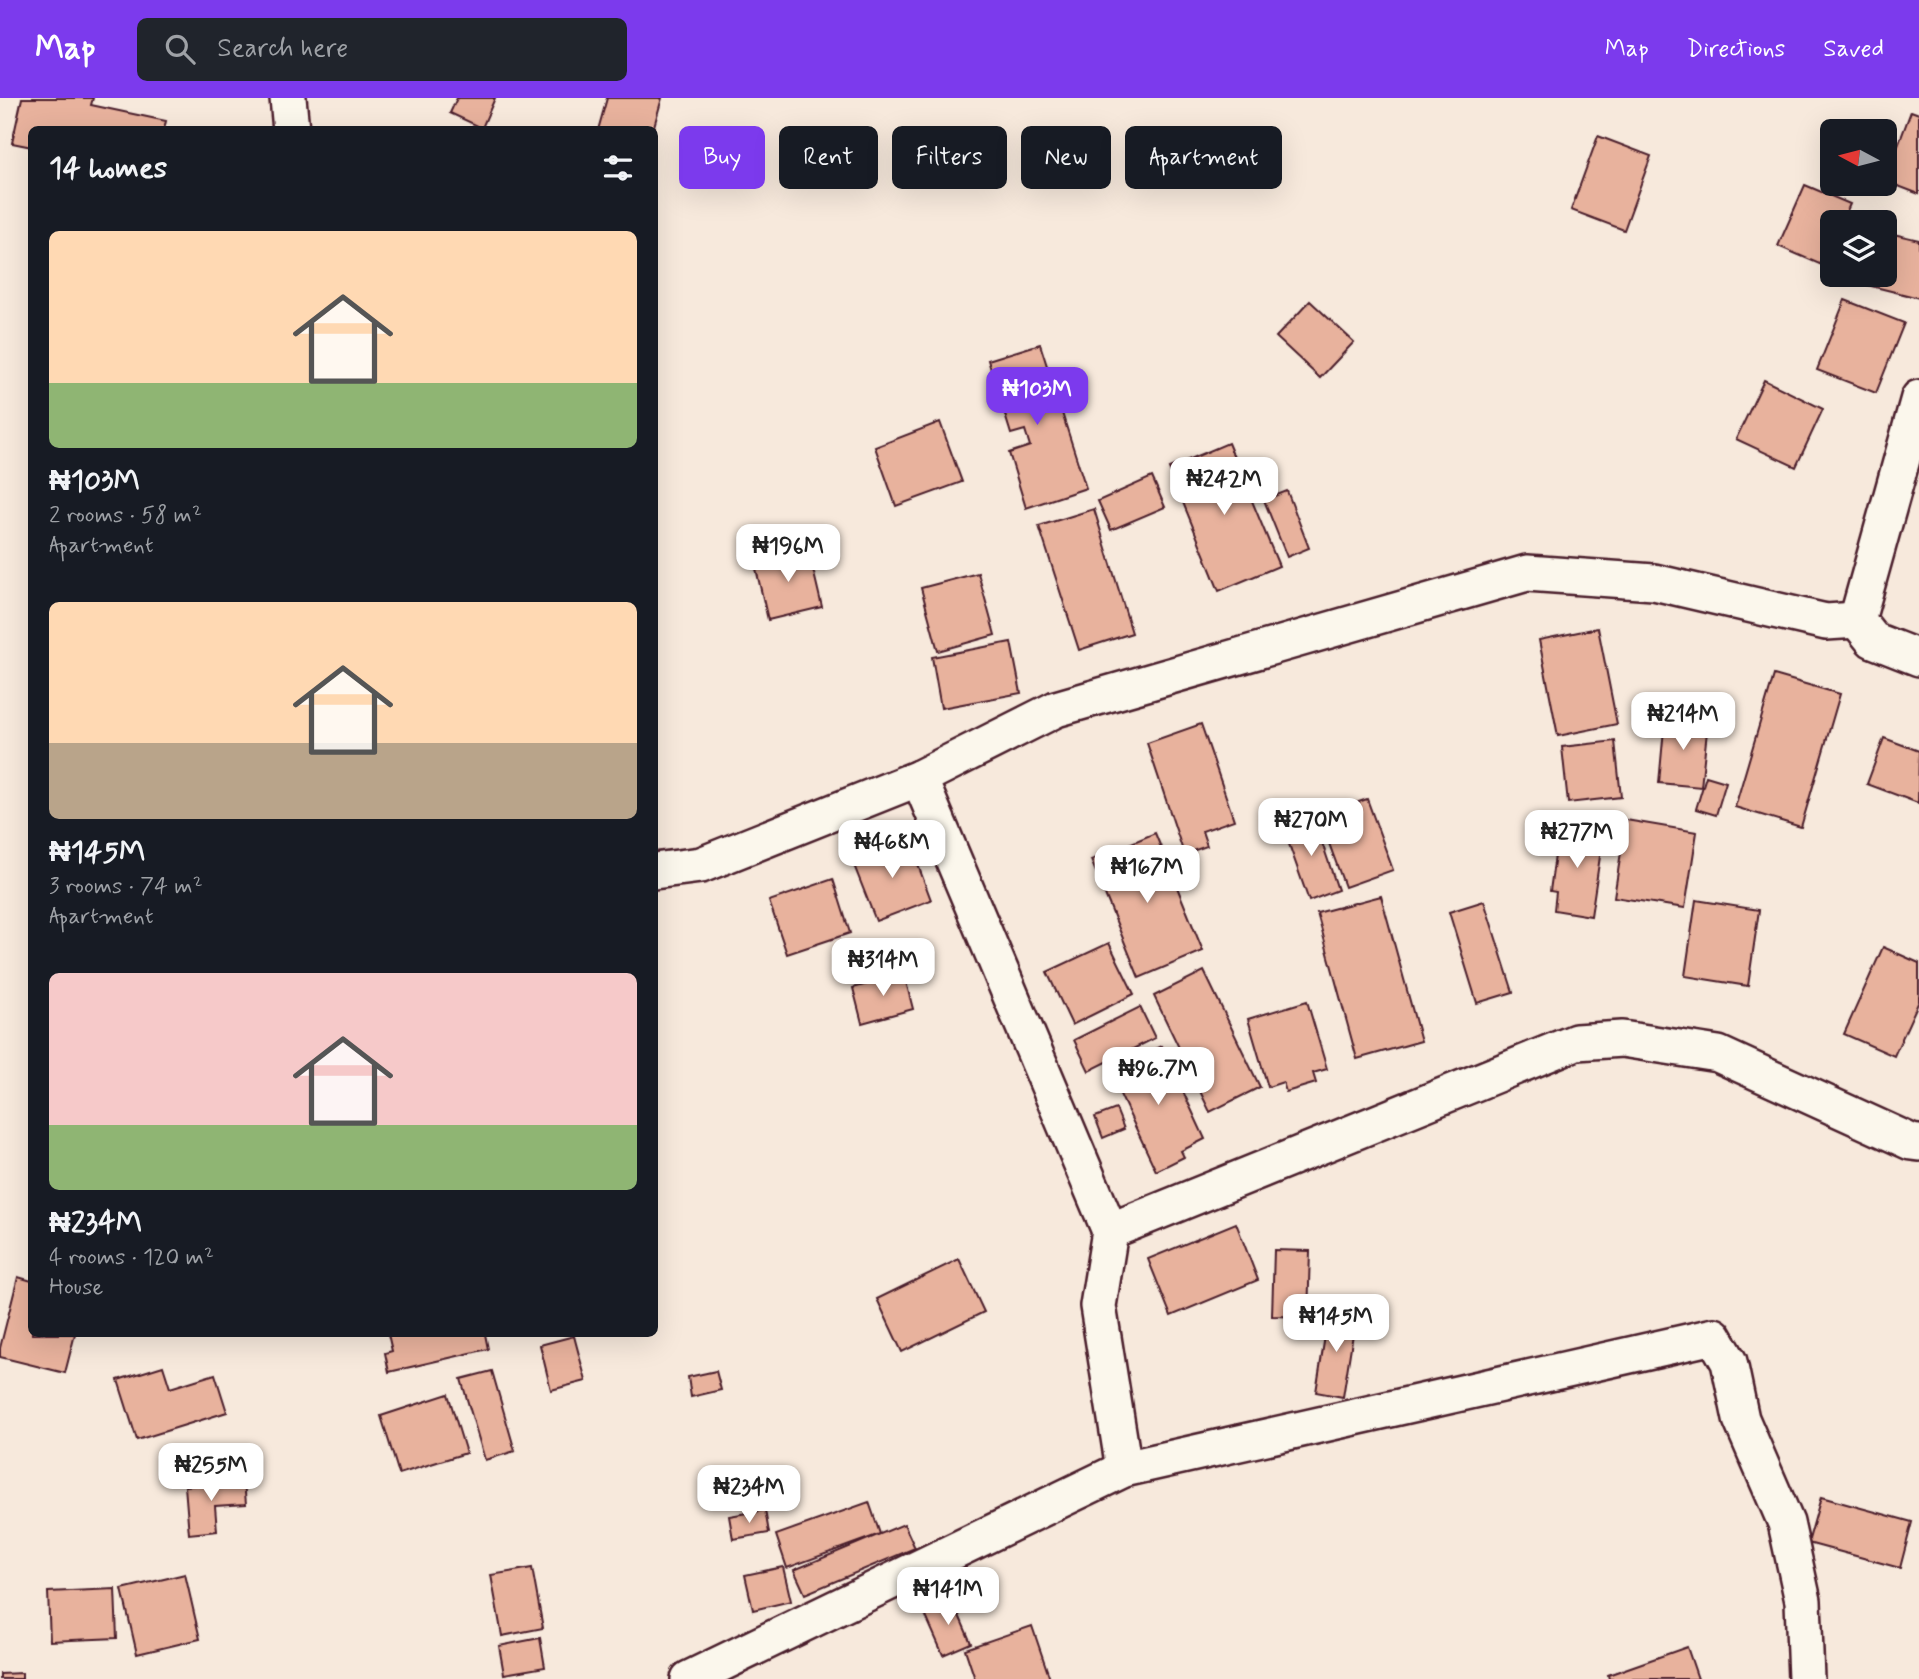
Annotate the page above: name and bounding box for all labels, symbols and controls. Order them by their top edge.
search box [137,18,627,81]
text: Map [35,27,95,71]
icon: search [161,30,199,68]
text: Search here [217,32,348,66]
text: Map [1605,34,1649,65]
text: Directions [1687,34,1785,65]
text: Saved [1823,34,1884,65]
north arrow [1820,119,1897,196]
map controls [1820,119,1897,287]
chip: Buy [679,126,765,189]
chip: Rent [779,126,878,189]
chip: Filters [892,126,1007,189]
chip: New [1021,126,1111,189]
chip: Apartment [1125,126,1282,189]
text: 14 homes [49,149,167,188]
icon: filters [599,149,637,187]
button: layers [1820,210,1897,287]
icon: home [280,276,406,402]
pin: ₦103M [988,368,1086,427]
text: ₦103M [1002,375,1072,405]
pin: ₦242M [1175,458,1273,517]
text: ₦103M [49,462,140,501]
text: ₦242M [1186,465,1262,495]
text: 2 rooms · 58 m² [49,501,202,531]
pin: ₦196M [739,524,837,584]
text: Apartment [49,531,154,561]
text: ₦196M [752,532,824,562]
icon: home [280,647,406,773]
pin: ₦214M [1634,692,1732,752]
text: ₦214M [1647,700,1719,730]
pin: ₦270M [1262,798,1360,858]
text: ₦270M [1274,806,1348,836]
pin: ₦277M [1528,810,1626,870]
text: ₦277M [1541,818,1613,848]
pin: ₦468M [843,820,941,880]
text: ₦468M [854,828,930,858]
text: ₦145M [49,833,145,872]
pin: ₦167M [1098,846,1196,905]
text: ₦167M [1111,853,1183,883]
text: 3 rooms · 74 m² [49,872,203,902]
text: Apartment [49,902,154,932]
pin: ₦314M [834,939,932,998]
text: ₦314M [848,946,918,976]
icon: home [280,1018,406,1144]
pin: ₦96.7M [1101,1048,1215,1107]
text: ₦96.7M [1118,1055,1198,1085]
text: ₦234M [49,1204,142,1243]
text: 4 rooms · 120 m² [49,1243,214,1273]
text: House [49,1273,103,1303]
pin: ₦145M [1287,1294,1385,1354]
text: ₦145M [1299,1302,1373,1332]
pin: ₦255M [162,1444,260,1503]
text: ₦255M [174,1451,248,1481]
pin: ₦234M [700,1466,798,1525]
text: ₦234M [713,1473,785,1503]
pin: ₦141M [899,1568,997,1627]
text: ₦141M [913,1575,983,1605]

